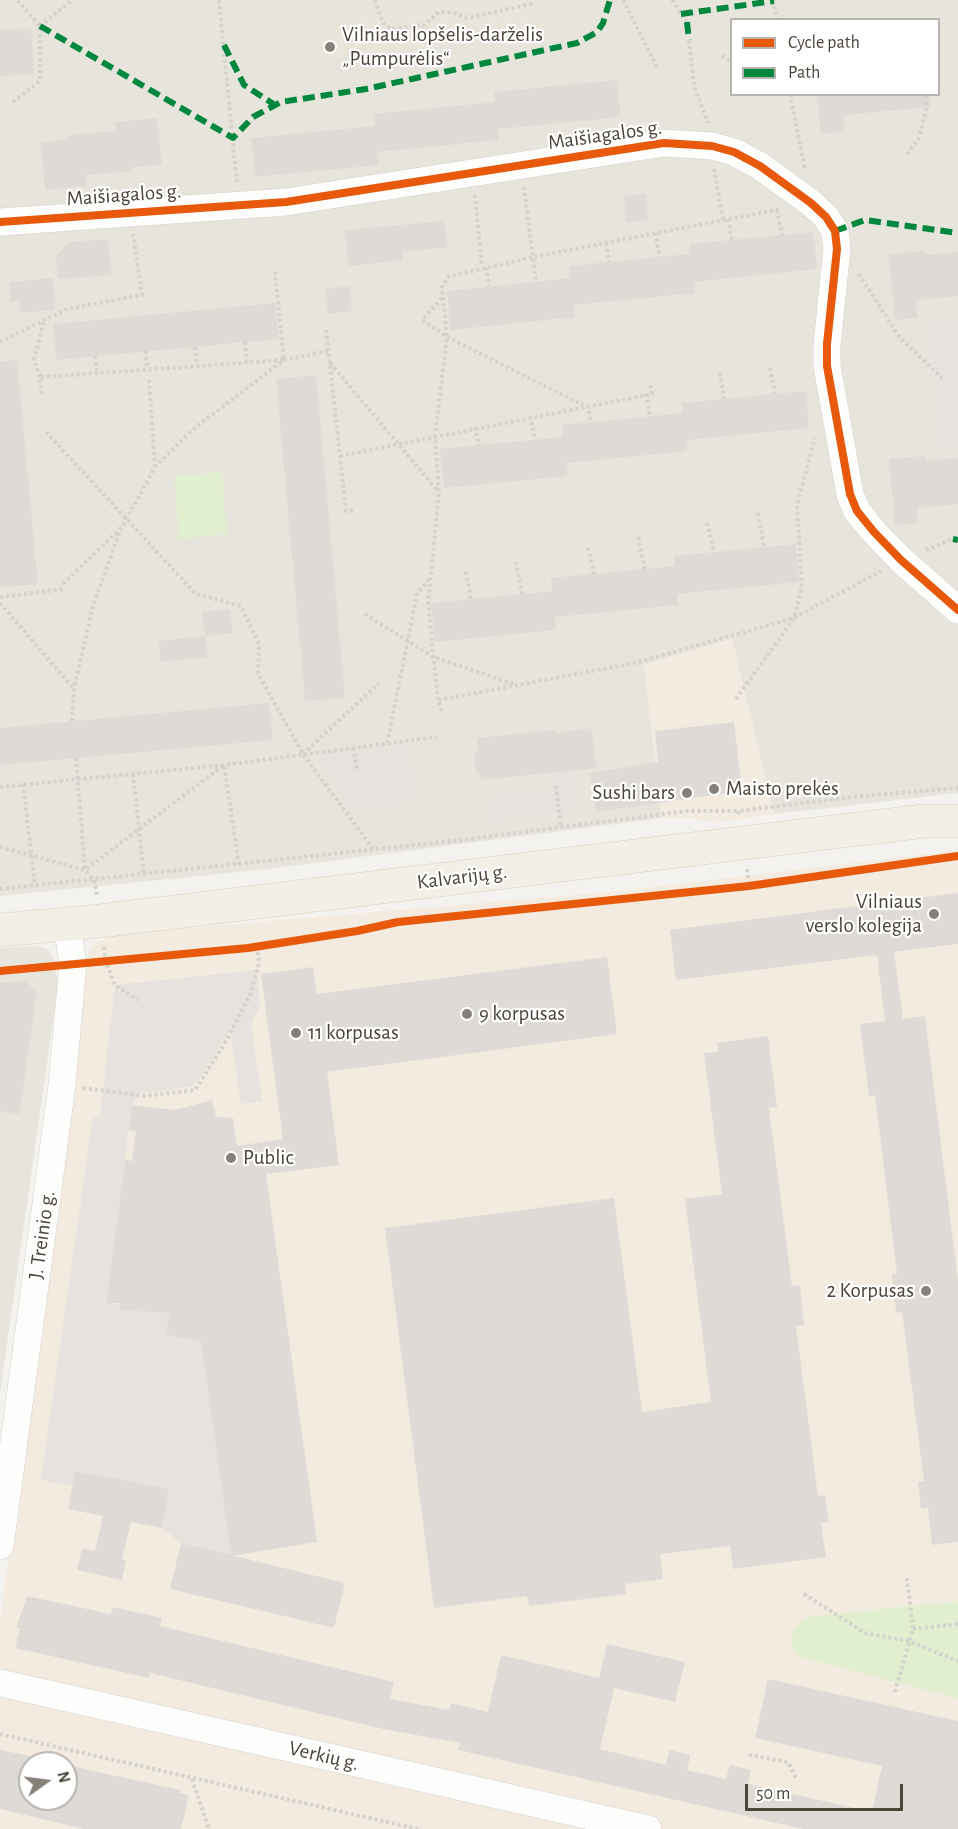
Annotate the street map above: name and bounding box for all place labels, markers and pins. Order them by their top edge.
place label: Vilniaus lopšelis-darželis „Pumpurėlis“ [342,22,543,72]
marker: Vilniaus lopšelis-darželis „Pumpurėlis“ [323,40,337,54]
place label: Maisto prekės [726,776,839,802]
place label: Sushi bars [592,780,675,806]
marker: Maisto prekės [707,782,721,796]
marker: Sushi bars [680,786,694,800]
place label: Vilniaus verslo kolegija [805,889,922,939]
marker: Vilniaus verslo kolegija [927,907,941,921]
place label: 9 korpusas [479,1001,565,1027]
marker: 9 korpusas [460,1007,474,1021]
place label: 11 korpusas [308,1020,399,1046]
marker: 11 korpusas [289,1026,303,1040]
place label: Public [243,1145,293,1171]
marker: Public [224,1151,238,1165]
place label: 2 Korpusas [826,1278,914,1304]
marker: 2 Korpusas [919,1284,933,1298]

